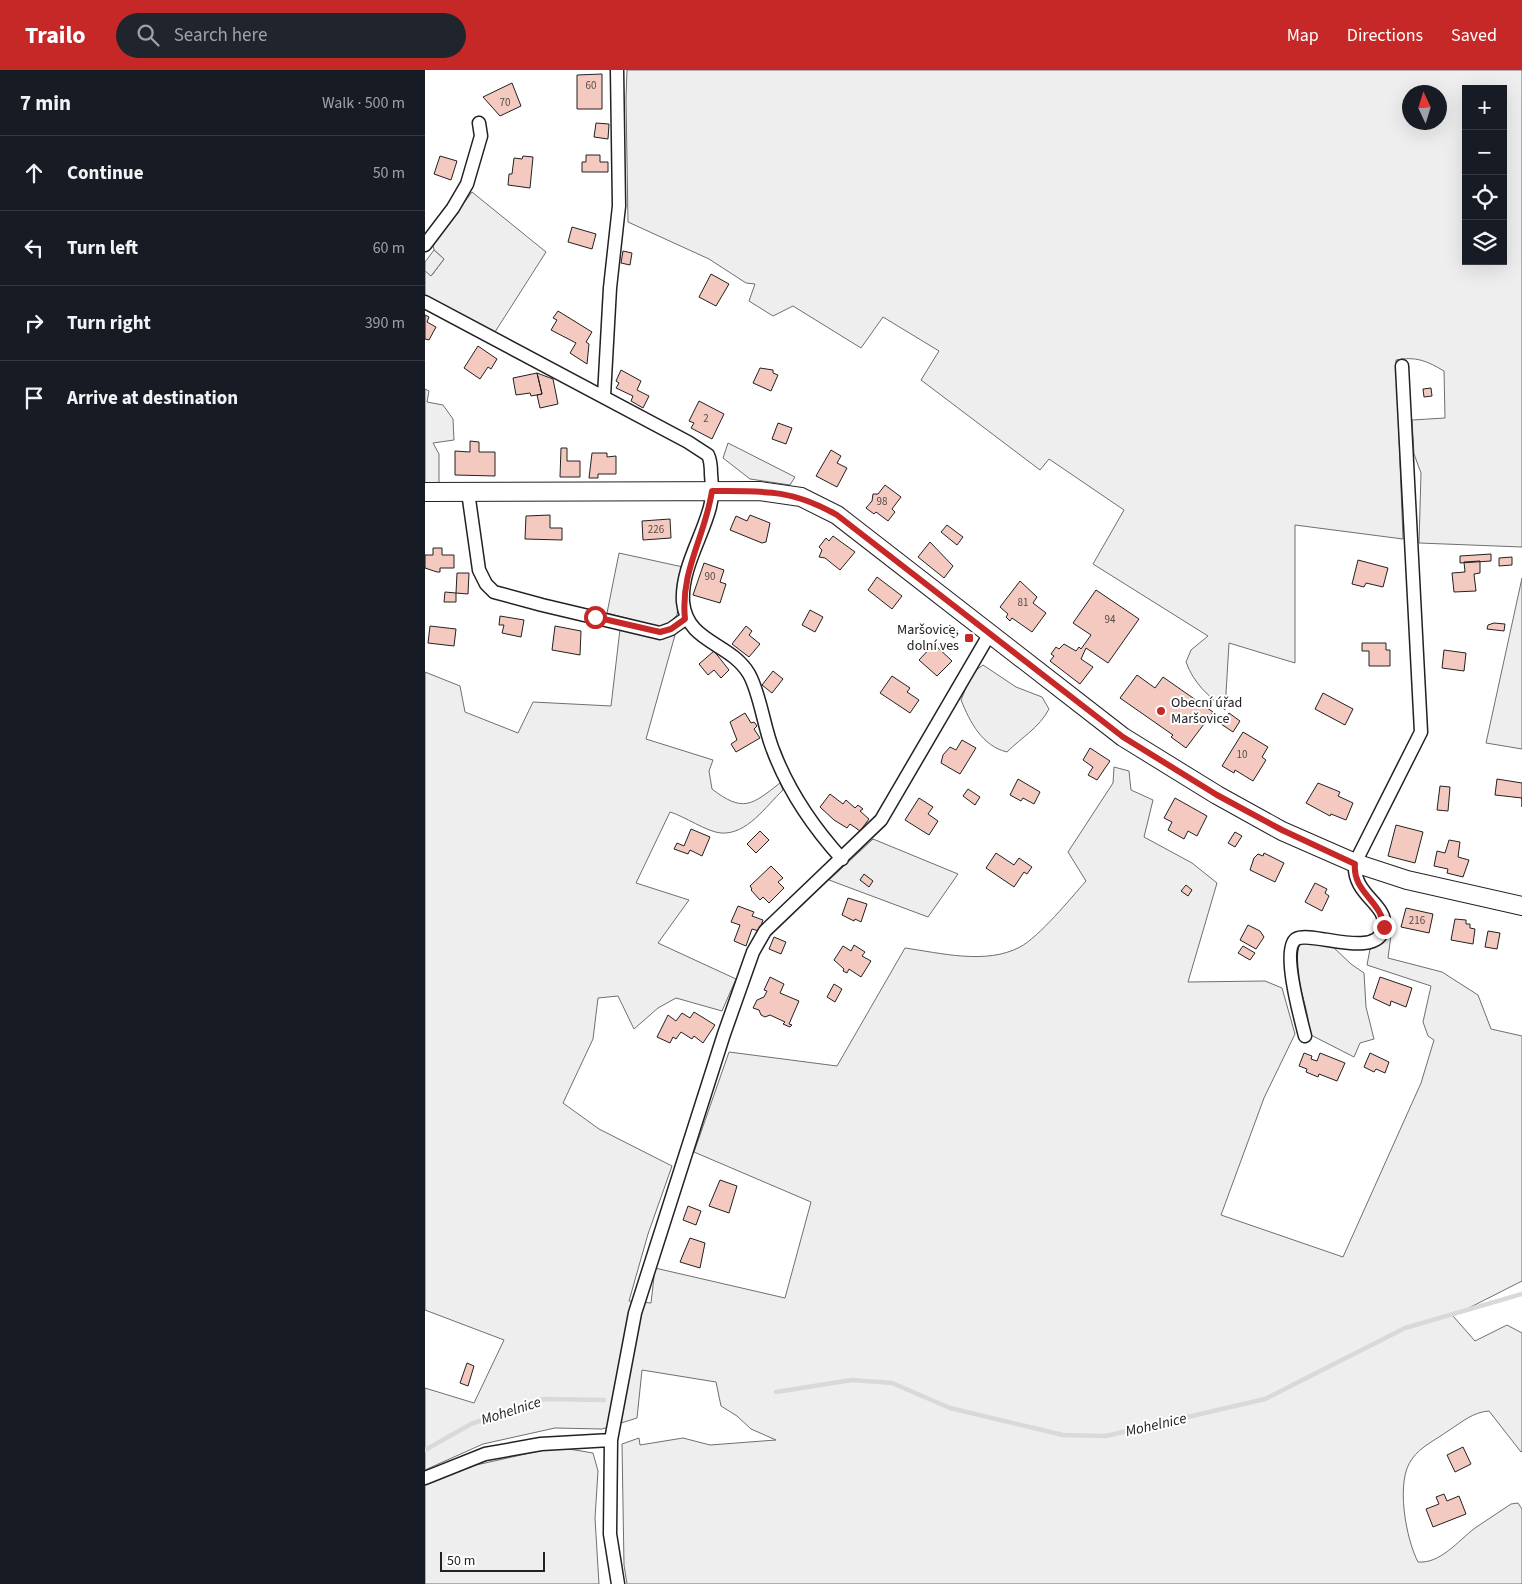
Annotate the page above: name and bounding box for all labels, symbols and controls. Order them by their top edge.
search box [116,13,466,58]
text: Trailo [25,18,86,53]
icon: search [134,21,162,49]
text: Search here [174,22,267,49]
text: Map [1287,23,1319,48]
text: Directions [1347,23,1423,48]
text: Saved [1451,23,1497,48]
house number: 60 [586,78,596,93]
north arrow [1402,85,1447,130]
map controls [1462,85,1507,265]
button: + [1462,85,1507,130]
text: 7 min [20,88,71,118]
text: Walk · 500 m [322,92,405,114]
house number: 70 [500,95,510,110]
button: − [1462,130,1507,175]
icon: ahead [20,159,48,187]
text: Continue [67,160,144,187]
text: 50 m [373,162,405,184]
button: locate [1462,175,1507,220]
button: layers [1462,220,1507,265]
icon: left [20,234,48,262]
text: Turn left [67,235,138,262]
text: 60 m [373,237,405,259]
icon: right [20,309,48,337]
text: Turn right [67,310,151,337]
text: 390 m [365,312,405,334]
icon: arrive [20,384,48,412]
text: Arrive at destination [67,385,238,412]
house number: 2 [703,411,709,426]
house number: 98 [877,494,888,509]
house number: 226 [648,522,665,537]
house number: 90 [705,569,715,584]
house number: 81 [1018,595,1028,610]
route start [584,606,607,629]
house number: 94 [1105,612,1116,627]
place label: Maršovice, dolní ves [897,620,959,656]
marker: Maršovice, dolní ves [963,632,975,644]
place label: Obecní úřad Maršovice [1171,693,1242,729]
marker: Obecní úřad Maršovice [1155,705,1167,717]
house number: 10 [1237,747,1247,762]
house number: 216 [1409,913,1426,928]
route end [1373,916,1396,939]
water label: Mohelnice [478,1391,544,1431]
water label: Mohelnice [1123,1408,1189,1442]
scale bar [440,1549,545,1572]
text: 50 m [447,1551,475,1571]

